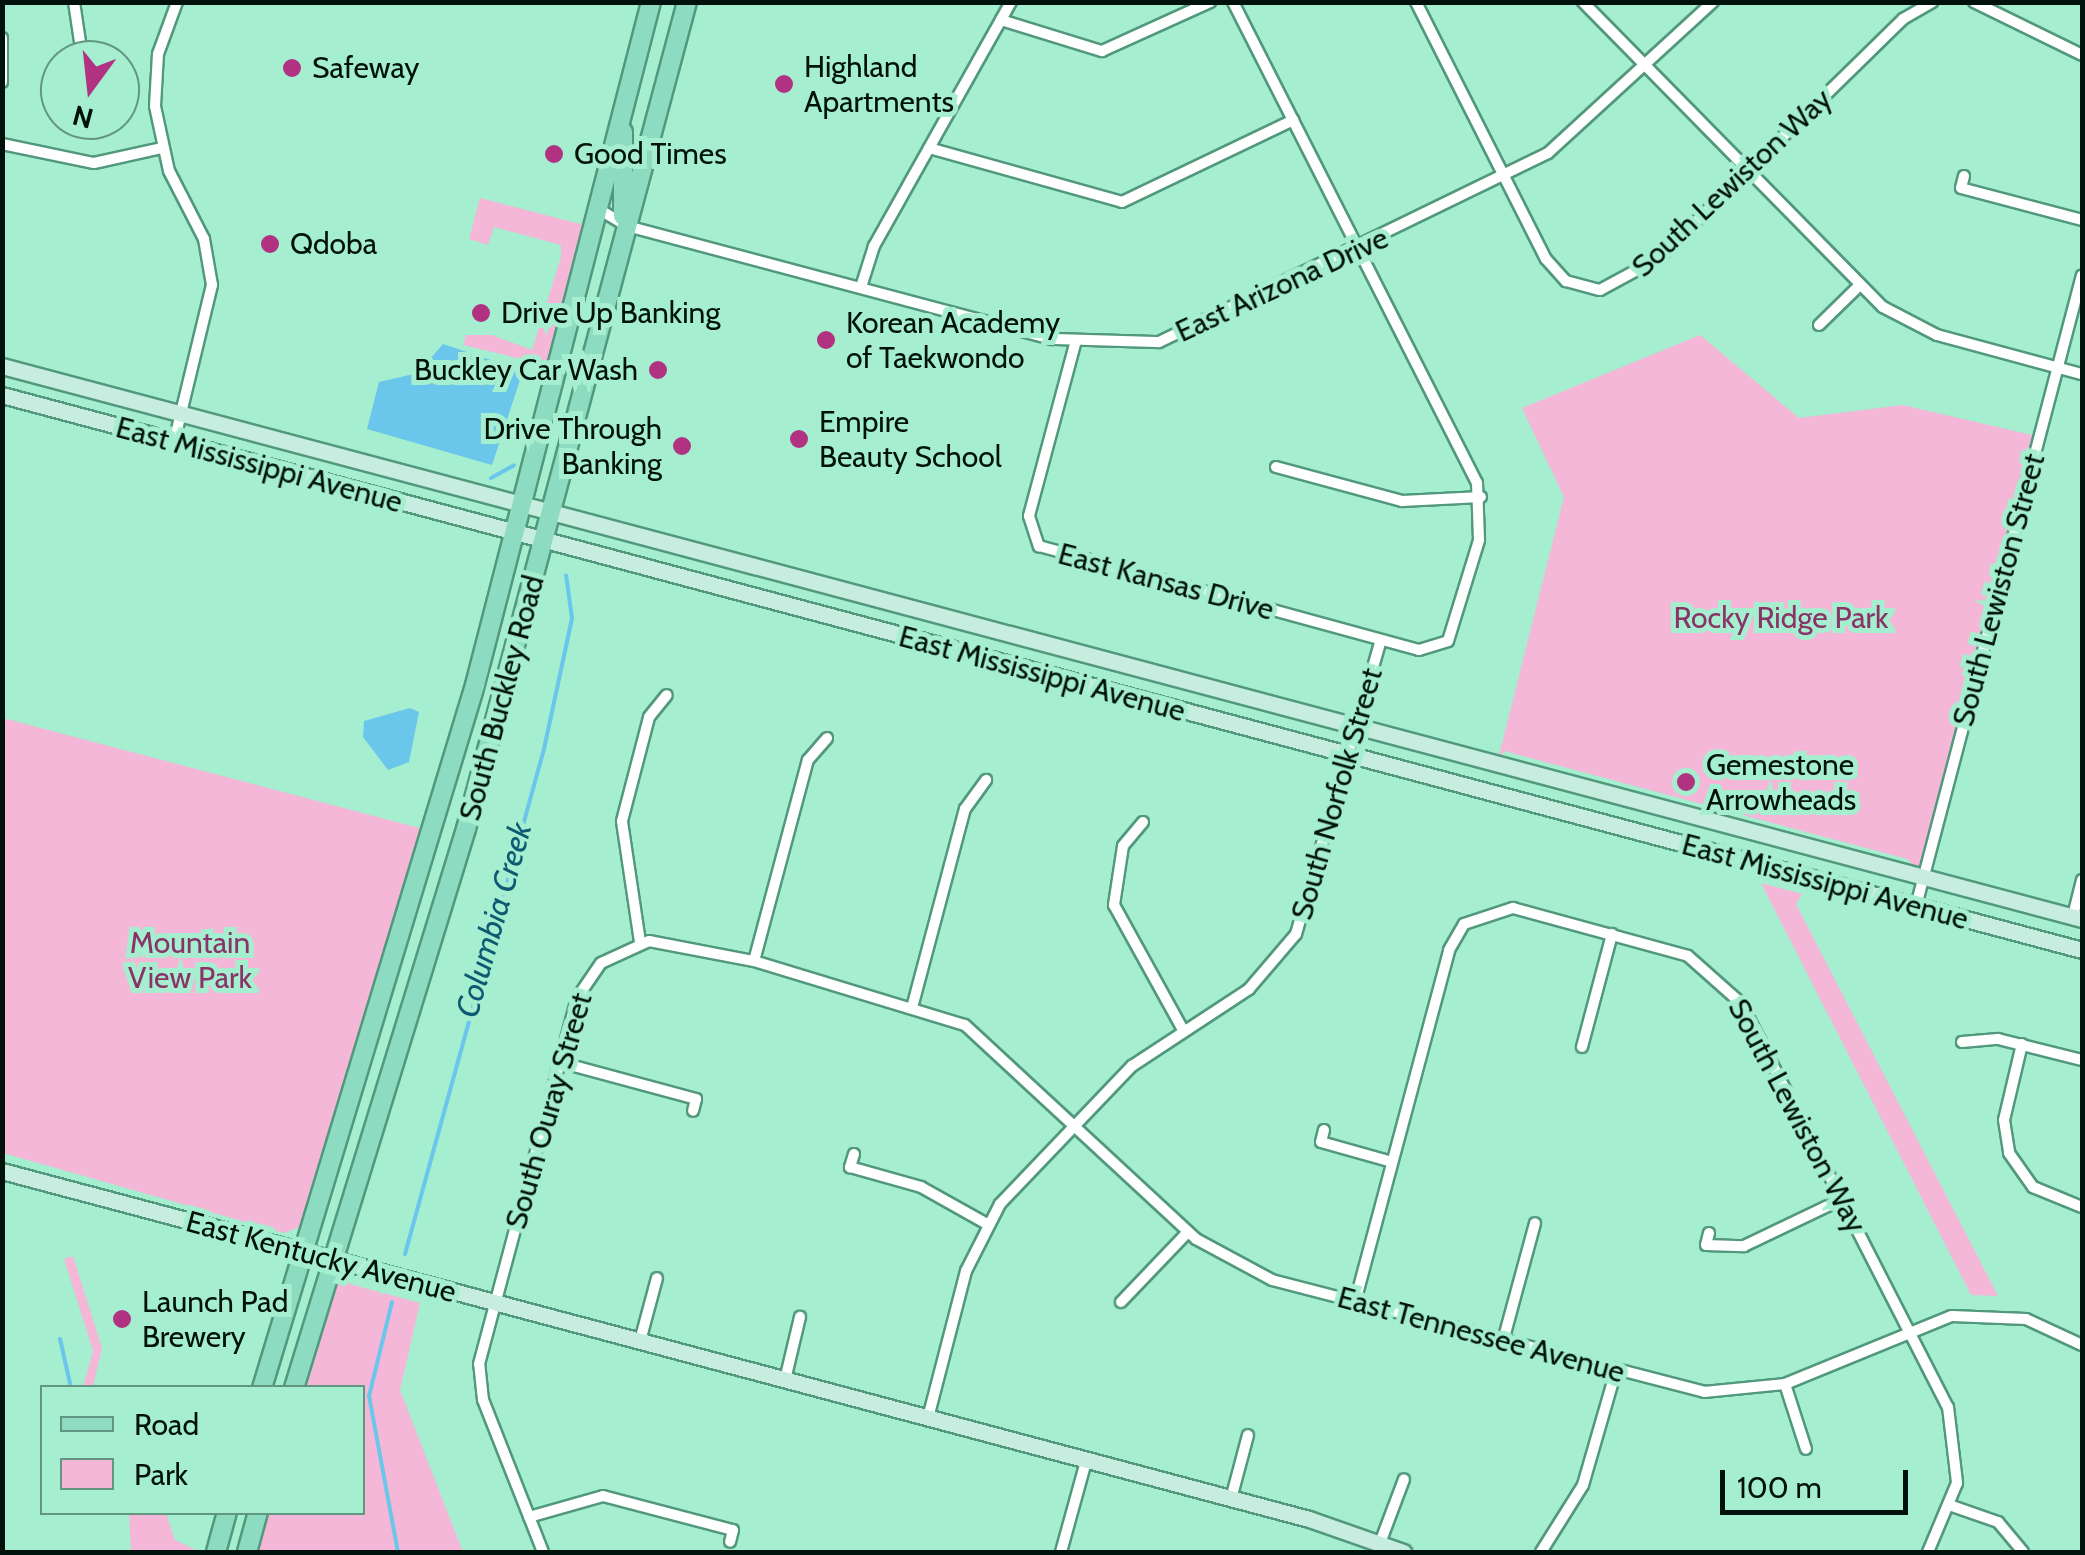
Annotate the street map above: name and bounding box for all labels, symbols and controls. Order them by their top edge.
north arrow [40,40,140,140]
place label: Highland Apartments [804,49,954,120]
place label: Safeway [312,50,419,86]
marker: Safeway [281,57,303,79]
marker: Highland Apartments [773,73,795,95]
street label: South Lewiston Way [1625,81,1839,285]
text: N [69,98,97,136]
place label: Good Times [574,136,727,172]
marker: Good Times [543,143,565,165]
street label: East Arizona Drive [1170,220,1394,350]
place label: Qdoba [290,226,377,262]
marker: Qdoba [259,233,281,255]
place label: Drive Up Banking [501,295,720,331]
marker: Drive Up Banking [470,302,492,324]
place label: Korean Academy of Taekwondo [846,305,1060,376]
marker: Korean Academy of Taekwondo [815,329,837,351]
place label: Buckley Car Wash [414,352,638,388]
marker: Buckley Car Wash [647,359,669,381]
place label: Empire Beauty School [819,404,1002,474]
street label: East Mississippi Avenue [112,409,406,521]
place label: Drive Through Banking [483,411,662,482]
marker: Empire Beauty School [788,428,810,450]
marker: Drive Through Banking [671,435,693,457]
street label: South Lewiston Street [1945,450,2053,730]
street label: East Kansas Drive [1054,536,1278,628]
street label: South Buckley Road [452,571,552,825]
park label: Rocky Ridge Park [1674,600,1888,636]
street label: East Mississippi Avenue [895,618,1189,730]
street label: South Norfolk Street [1284,664,1390,924]
place label: Gemestone Arrowheads [1706,747,1856,818]
marker: Gemestone Arrowheads [1675,771,1697,793]
water label: Columbia Creek [448,818,540,1022]
street label: East Mississippi Avenue [1678,826,1972,938]
park label: Mountain View Park [128,925,252,996]
street label: South Ouray Street [498,989,600,1233]
street label: South Lewiston Way [1720,993,1874,1239]
street label: East Kentucky Avenue [182,1204,460,1310]
street label: East Tennessee Avenue [1334,1279,1628,1391]
place label: Launch Pad Brewery [142,1284,288,1354]
marker: Launch Pad Brewery [111,1308,133,1330]
legend [40,1385,365,1515]
text: Road [134,1406,199,1443]
scale bar [1725,1450,1912,1512]
text: Park [134,1456,188,1493]
text: 100 m [1737,1469,1822,1506]

